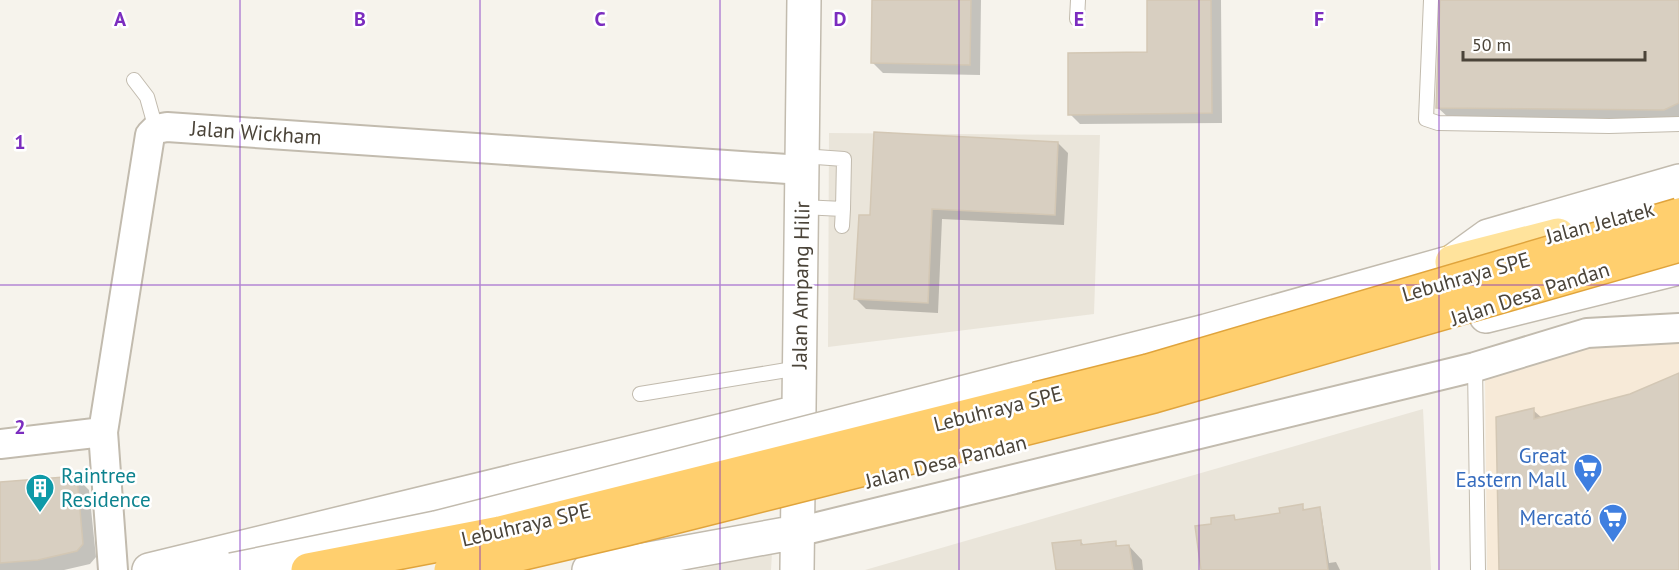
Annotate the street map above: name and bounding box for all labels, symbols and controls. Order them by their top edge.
text: A [114,6,127,32]
text: B [354,6,366,32]
text: C [594,6,606,32]
text: D [834,6,847,32]
text: E [1074,6,1084,32]
text: F [1314,6,1324,32]
scale bar [1463,24,1644,62]
text: 50 m [1472,33,1511,56]
street label: Jalan Wickham [189,114,322,151]
text: 1 [14,129,26,155]
street label: Jalan Jelatek [1542,195,1657,250]
street label: Jalan Ampang Hilir [786,201,815,370]
street label: Lebuhraya SPE [1399,245,1533,308]
street label: Jalan Desa Pandan [1446,255,1613,332]
street label: Lebuhraya SPE [931,379,1065,438]
text: 2 [14,414,26,440]
street label: Jalan Desa Pandan [861,428,1029,495]
place label: Great Eastern Mall [1455,442,1567,493]
supermarket icon: Great Eastern Mall [1572,452,1604,494]
place label: Raintree Residence [61,462,151,513]
building icon: Raintree Residence [24,472,56,514]
street label: Lebuhraya SPE [459,497,593,553]
supermarket icon: Mercató [1597,502,1629,544]
place label: Mercató [1520,504,1592,531]

